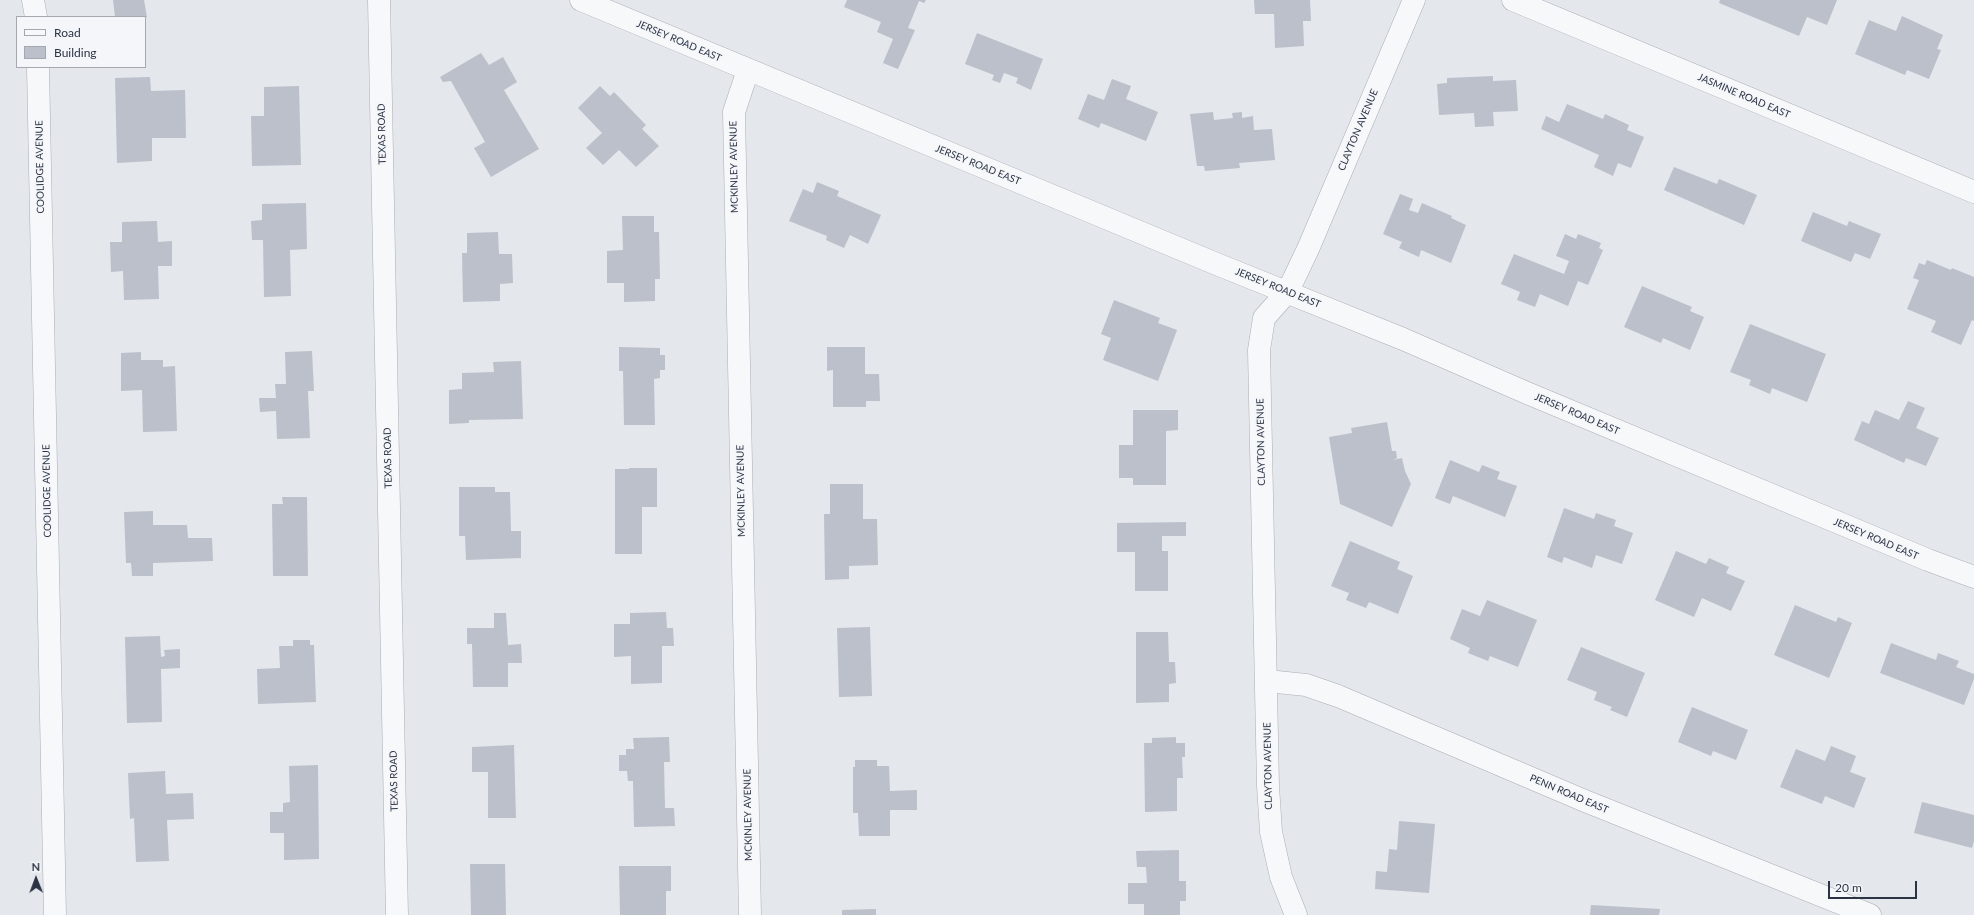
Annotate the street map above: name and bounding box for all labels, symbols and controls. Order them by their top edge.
legend [16,16,146,68]
street label: JERSEY ROAD EAST [635,18,723,64]
text: Road [54,25,81,40]
text: Building [54,45,97,60]
street label: JASMINE ROAD EAST [1696,71,1792,121]
street label: CLAYTON AVENUE [1335,87,1381,173]
street label: TEXAS ROAD [375,103,389,165]
street label: COOLIDGE AVENUE [33,120,47,214]
street label: MCKINLEY AVENUE [727,121,741,213]
street label: JERSEY ROAD EAST [934,142,1022,188]
street label: JERSEY ROAD EAST [1234,265,1322,311]
street label: JERSEY ROAD EAST [1533,391,1621,437]
street label: CLAYTON AVENUE [1254,398,1268,486]
street label: TEXAS ROAD [381,427,395,489]
street label: COOLIDGE AVENUE [40,444,54,538]
street label: MCKINLEY AVENUE [734,445,748,537]
street label: JERSEY ROAD EAST [1832,516,1920,562]
street label: CLAYTON AVENUE [1261,722,1275,810]
street label: TEXAS ROAD [387,750,401,812]
street label: MCKINLEY AVENUE [741,769,755,861]
street label: PENN ROAD EAST [1528,772,1610,816]
north arrow [16,859,56,899]
text: N [31,860,40,873]
scale bar [1830,873,1919,899]
text: 20 m [1835,880,1862,895]

